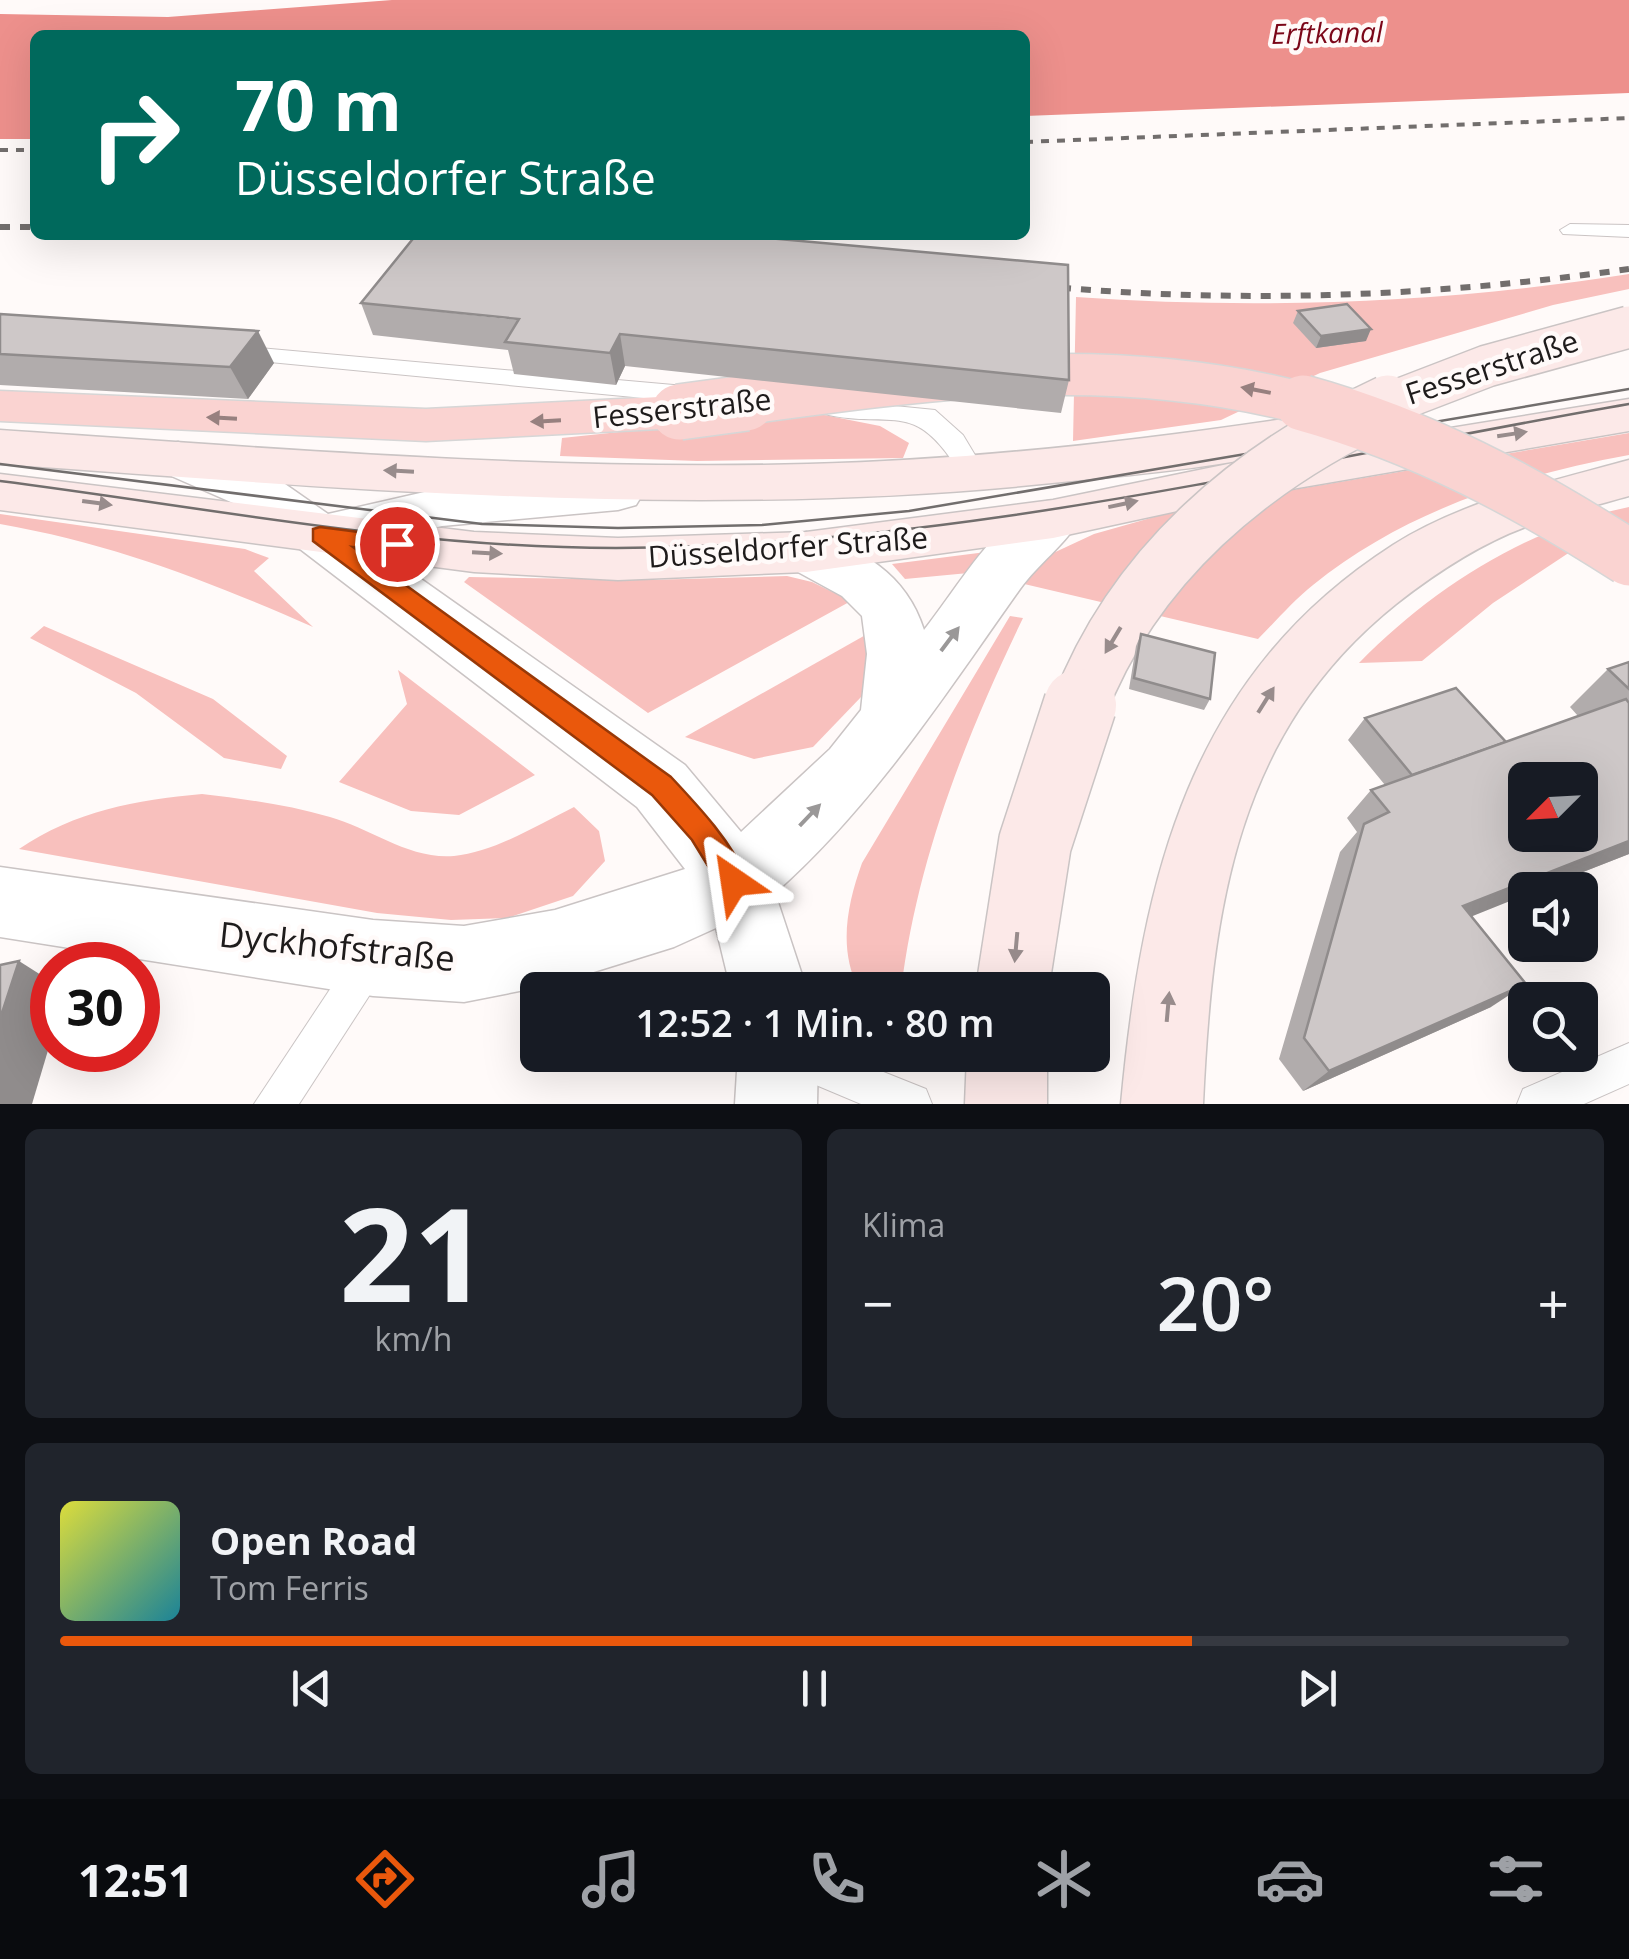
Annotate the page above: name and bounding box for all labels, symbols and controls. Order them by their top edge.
water label: Erftkanal [1271,12,1384,52]
text: 70 m [235,56,402,152]
icon: right [70,70,200,200]
text: Düsseldorfer Straße [235,147,656,208]
street label: Fesserstraße [1400,319,1583,414]
street label: Fesserstraße [590,378,773,437]
one-way arrow [1240,381,1271,397]
one-way arrow [205,410,237,426]
one-way arrow [530,414,562,430]
one-way arrow [1496,426,1528,441]
one-way arrow [383,463,415,479]
one-way arrow [81,495,113,511]
one-way arrow [1108,496,1139,512]
pin [355,502,440,587]
street label: Düsseldorfer Straße [647,516,929,577]
icon: arrive [370,517,425,572]
one-way arrow [472,545,504,561]
one-way arrow [940,626,959,652]
one-way arrow [1105,626,1122,654]
one-way arrow [1257,687,1275,714]
north arrow [1508,762,1598,852]
map controls [1508,762,1598,1072]
one-way arrow [798,803,821,827]
position arrow [682,830,786,934]
button: sound [1508,872,1598,962]
street label: Dyckhofstraße [217,910,457,981]
one-way arrow [1007,932,1023,964]
speed limit sign: 30 [30,942,160,1072]
button: search [1508,982,1598,1072]
one-way arrow [1160,990,1176,1022]
text: 12:52 · 1 Min. · 80 m [636,996,994,1048]
text: 21 [339,1163,488,1340]
text: Klima [862,1203,945,1246]
text: 20° [1157,1251,1274,1353]
text: − [862,1265,893,1340]
text: + [1538,1265,1569,1340]
text: km/h [375,1317,452,1360]
text: Open Road [210,1514,417,1566]
text: Tom Ferris [210,1566,369,1609]
icon: previous [284,1661,339,1716]
icon: pause [787,1661,842,1716]
icon: next [1290,1661,1345,1716]
icon: directions [350,1844,420,1914]
icon: music [576,1844,646,1914]
icon: phone [802,1844,872,1914]
icon: climate [1029,1844,1099,1914]
icon: car [1255,1844,1325,1914]
icon: filters [1481,1844,1551,1914]
text: 12:51 [78,1849,194,1910]

